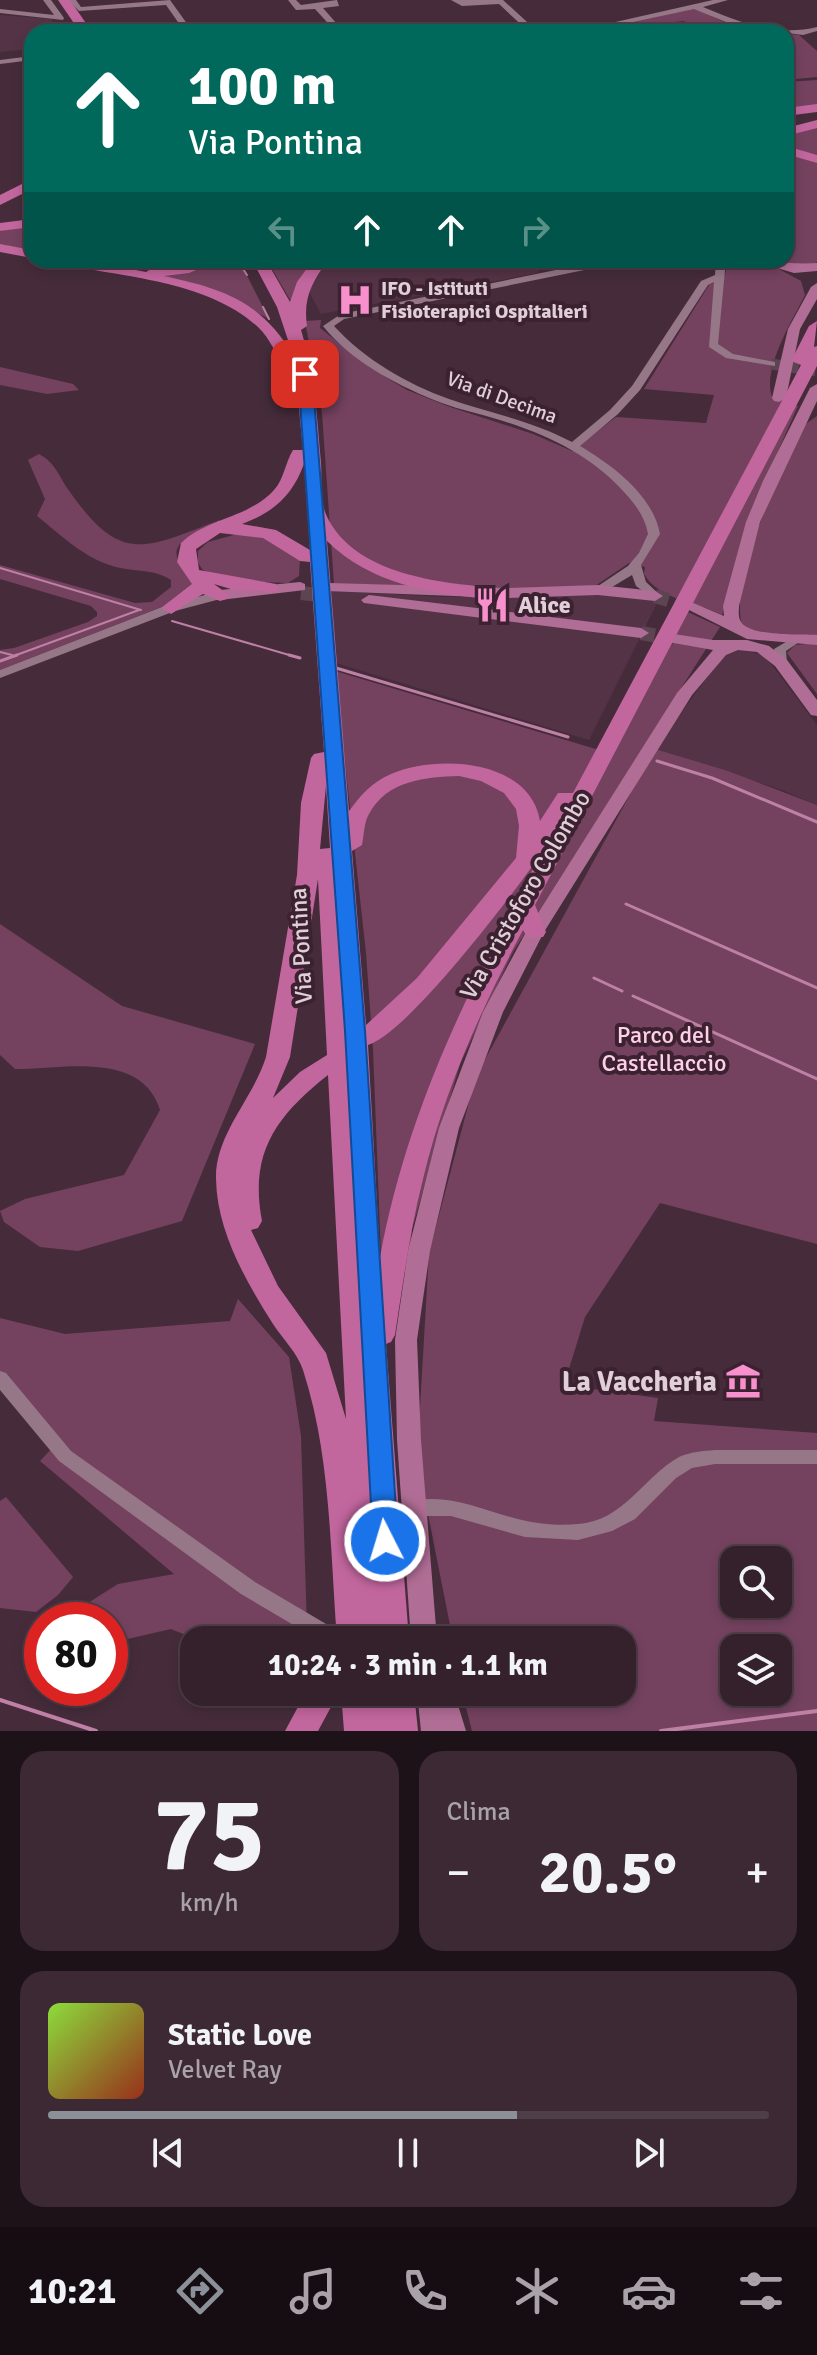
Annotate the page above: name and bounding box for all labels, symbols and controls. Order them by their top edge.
text: 100 m [188,51,336,120]
icon: ahead [56,56,160,160]
text: Via Pontina [188,120,363,165]
icon: left [261,208,305,252]
icon: ahead [345,208,389,252]
icon: ahead [429,208,473,252]
icon: right [513,208,557,252]
place label: IFO - Istituti Fisioterapici Ospitalieri [381,276,588,324]
hospital icon: IFO - Istituti Fisioterapici Ospitalieri [336,281,374,319]
pin [271,340,339,408]
icon: arrive [283,352,327,396]
street label: Via di Decima [443,366,561,429]
restaurant icon: Alice [473,586,511,624]
place label: Alice [518,590,571,620]
street label: Via Cristoforo Colombo [453,785,597,1005]
street label: Via Pontina [283,887,319,1005]
park label: Parco del Castellaccio [602,1020,726,1078]
museum icon: La Vaccheria [724,1362,762,1400]
place label: La Vaccheria [562,1365,717,1399]
position arrow [343,1499,427,1583]
map controls [720,1546,792,1706]
button: search [720,1546,792,1618]
speed limit sign: 80 [24,1602,128,1706]
button: layers [720,1634,792,1706]
text: 10:24 · 3 min · 1.1 km [268,1647,548,1684]
text: 75 [153,1771,265,1899]
text: Clima [447,1796,511,1828]
text: 20.5° [539,1836,677,1910]
text: − [447,1846,470,1900]
text: + [745,1846,769,1900]
text: km/h [180,1887,239,1919]
text: Static Love [168,2017,312,2054]
text: Velvet Ray [168,2054,282,2086]
icon: previous [146,2131,190,2175]
icon: pause [386,2131,430,2175]
icon: next [627,2131,671,2175]
icon: directions [172,2263,228,2319]
icon: music [285,2263,341,2319]
icon: phone [397,2263,453,2319]
icon: climate [509,2263,565,2319]
icon: car [621,2263,677,2319]
icon: filters [733,2263,789,2319]
text: 10:21 [28,2269,116,2314]

